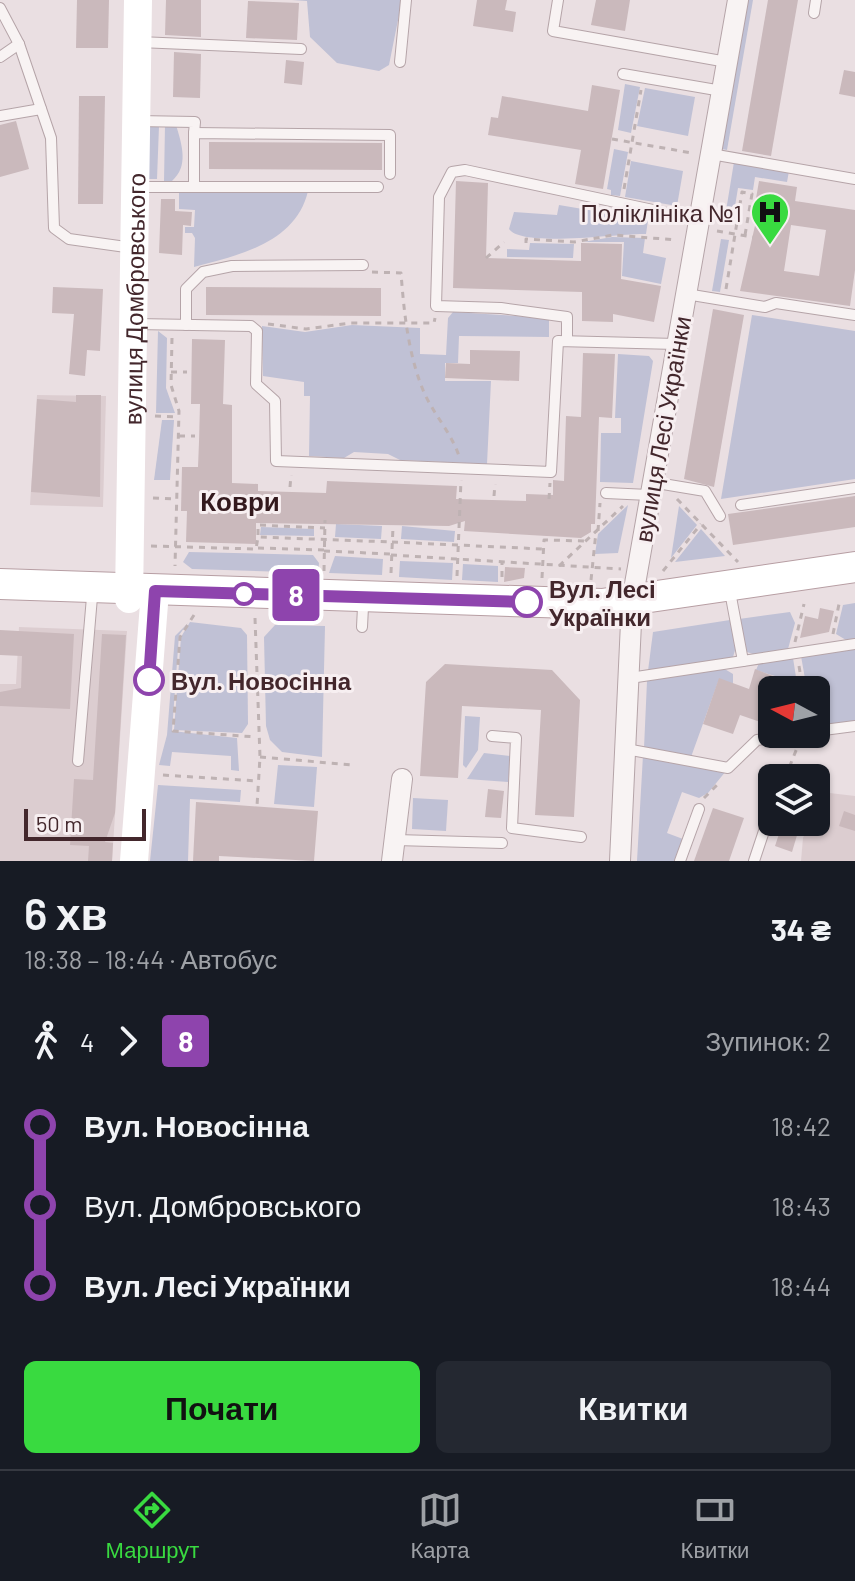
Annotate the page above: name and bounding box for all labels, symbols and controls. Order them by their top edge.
street label: вулиця Домбровського [117,173,150,425]
hospital icon: Поліклініка №1 [749,191,791,246]
place label: Поліклініка №1 [581,198,742,227]
street label: вулиця Лесі Українки [628,314,696,544]
district label: Коври [200,485,280,516]
line badge: 8 [270,569,322,621]
place label: Вул. Лесі Українки [549,574,656,631]
text: 8 [288,578,304,612]
unlabelled marker [233,583,255,605]
marker: Вул. Лесі Українки [512,587,542,617]
marker: Вул. Новосінна [134,665,164,695]
place label: Вул. Новосінна [171,666,352,695]
north arrow [758,676,830,748]
map controls [758,676,830,836]
button: layers [758,764,830,836]
scale bar [24,805,146,841]
text: 50 m [36,810,82,836]
text: 6 хв [24,886,108,939]
text: 34 ₴ [771,911,831,947]
text: 18:38 – 18:44 · Автобус [24,943,277,974]
icon: walk [24,1019,68,1063]
icon: forward [106,1019,150,1063]
text: 8 [178,1024,193,1058]
text: Зупинок: 2 [706,1025,831,1056]
text: 4 [80,1026,94,1057]
text: Вул. Новосінна [84,1107,309,1143]
text: 18:42 [771,1110,831,1141]
text: Вул. Домбровського [84,1187,361,1223]
text: 18:43 [772,1190,831,1221]
text: Вул. Лесі Українки [84,1267,351,1303]
text: 18:44 [771,1270,831,1301]
button: Почати [24,1361,420,1453]
button: Квитки [436,1361,831,1453]
tab: Маршрут [106,1488,199,1564]
tab: Карта [411,1488,469,1564]
tab: Квитки [681,1488,749,1564]

